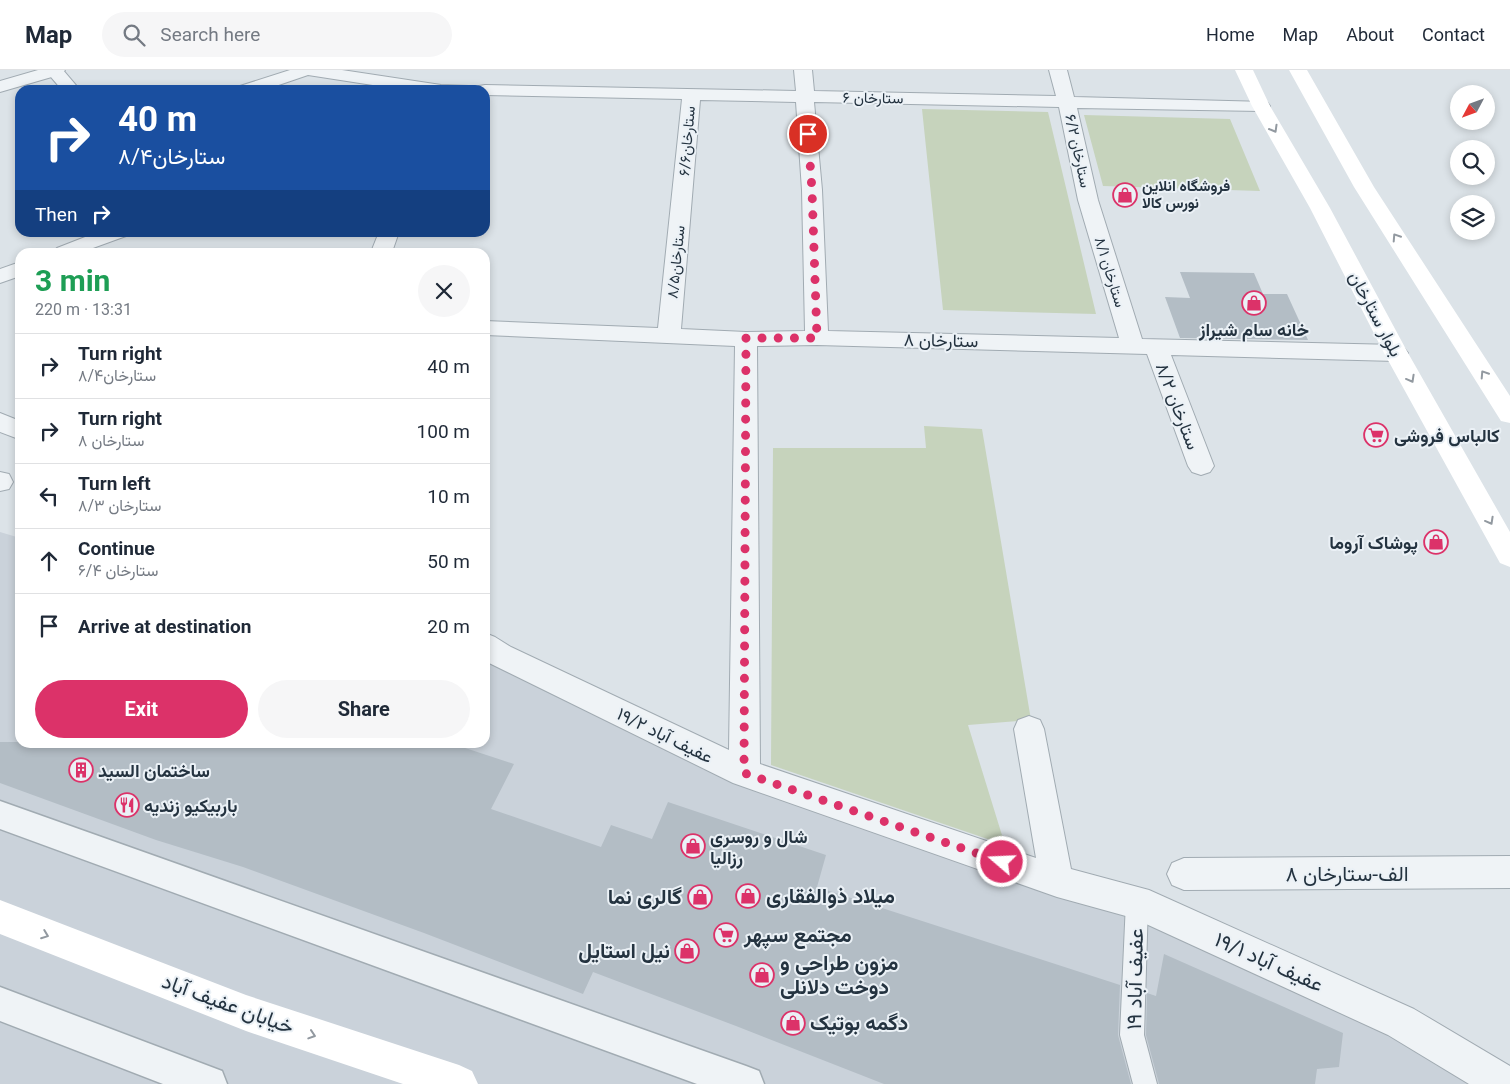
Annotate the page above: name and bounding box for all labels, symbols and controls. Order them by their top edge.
search box [102,12,452,57]
text: Map [25,21,72,49]
icon: search [120,21,148,49]
text: Search here [160,23,260,46]
text: Home [1206,24,1255,45]
text: Map [1283,24,1318,45]
text: About [1346,24,1394,45]
text: Contact [1422,24,1485,45]
north arrow [1450,85,1495,130]
map controls [1450,85,1495,240]
street label: ستارخان ۶ [843,88,904,108]
text: 40 m [118,99,197,140]
icon: right [35,105,100,170]
street label: ستارخان۶/۶ [675,105,699,177]
pin [787,113,829,155]
street label: ستارخان ۶/۲ [1061,113,1095,190]
icon: arrive [794,120,822,148]
one-way arrow [1268,124,1278,133]
button: search [1450,140,1495,185]
text: ستارخان۸/۴ [118,144,225,169]
place label: فروشگاه انلاین نورس کالا [1142,177,1230,212]
shop icon: فروشگاه انلاین نورس کالا [1112,182,1138,208]
button: layers [1450,195,1495,240]
icon: right [87,200,115,228]
text: Then [35,203,77,226]
street label: ستارخان۸/۵ [663,224,689,299]
one-way arrow [1393,233,1402,243]
street label: ستارخان ۸/۱ [1091,235,1129,310]
text: 3 min [35,263,110,298]
button: close [418,265,470,317]
street label: بلوار ستارخان [1344,268,1407,361]
shop icon: خانه سام شیراز [1241,290,1267,316]
text: 220 m · 13:31 [35,300,132,319]
place label: خانه سام شیراز [1198,319,1309,342]
street label: ستارخان ۸ [904,329,978,352]
text: Turn right [78,342,162,365]
icon: right [35,352,63,380]
text: 40 m [427,355,470,378]
street label: ستارخان ۸/۲ [1151,360,1204,453]
text: ستارخان۸/۴ [78,366,156,385]
one-way arrow [1480,370,1490,379]
one-way arrow [1405,374,1415,383]
text: Turn right [78,407,162,430]
icon: right [35,417,63,445]
text: 100 m [417,420,470,443]
supermarket icon: کالباس فروشی [1363,422,1389,448]
place label: کالباس فروشی [1394,425,1500,447]
text: ستارخان ۸ [78,431,144,450]
text: Turn left [78,472,151,495]
icon: left [35,482,63,510]
text: 10 m [427,485,470,508]
text: ستارخان ۸/۳ [78,496,161,515]
one-way arrow [1484,515,1494,524]
shop icon: پوشاک آروما [1423,529,1449,555]
place label: پوشاک آروما [1329,532,1418,555]
text: Continue [78,537,155,560]
icon: ahead [35,547,63,575]
text: 50 m [427,550,470,573]
text: ستارخان ۶/۴ [78,561,158,580]
icon: arrive [35,612,63,640]
text: Arrive at destination [78,615,251,638]
text: 20 m [427,615,470,638]
button: Exit [35,680,248,738]
button: Share [258,680,470,738]
street label: عفیف آباد ۱۹/۲ [614,703,716,767]
building icon: ساختمان السید [68,757,94,783]
place label: ساختمان السید [98,760,210,782]
restaurant icon: باربیکیو زندیه [114,792,140,818]
place label: باربیکیو زندیه [144,795,238,817]
place label: شال و روسری رزالیا [710,826,808,869]
shop icon: شال و روسری رزالیا [680,833,706,859]
position arrow [975,835,1027,887]
street label: ۸ الف-ستارخان [1285,862,1409,887]
shop icon: میلاد ذوالفقاری [735,883,761,909]
shop icon: گالری نما [687,884,713,910]
place label: میلاد ذوالفقاری [766,884,895,909]
place label: گالری نما [608,885,682,910]
supermarket icon: مجتمع سپهر [713,922,739,948]
place label: مجتمع سپهر [743,923,852,949]
street label: عفیف آباد ۱۹/۱ [1211,927,1327,997]
street label: عفیف آباد ۱۹ [1122,928,1148,1030]
one-way arrow [41,929,49,939]
shop icon: نیل استایل [674,938,700,964]
place label: نیل استایل [578,939,670,963]
place label: مزون طراحی و دوخت دلانلی [780,951,898,1000]
shop icon: مزون طراحی و دوخت دلانلی [749,962,775,988]
street label: خیابان عفیف آباد [159,969,297,1039]
shop icon: دگمه بوتیک [780,1010,806,1036]
place label: دگمه بوتیک [810,1011,908,1036]
one-way arrow [307,1029,316,1039]

